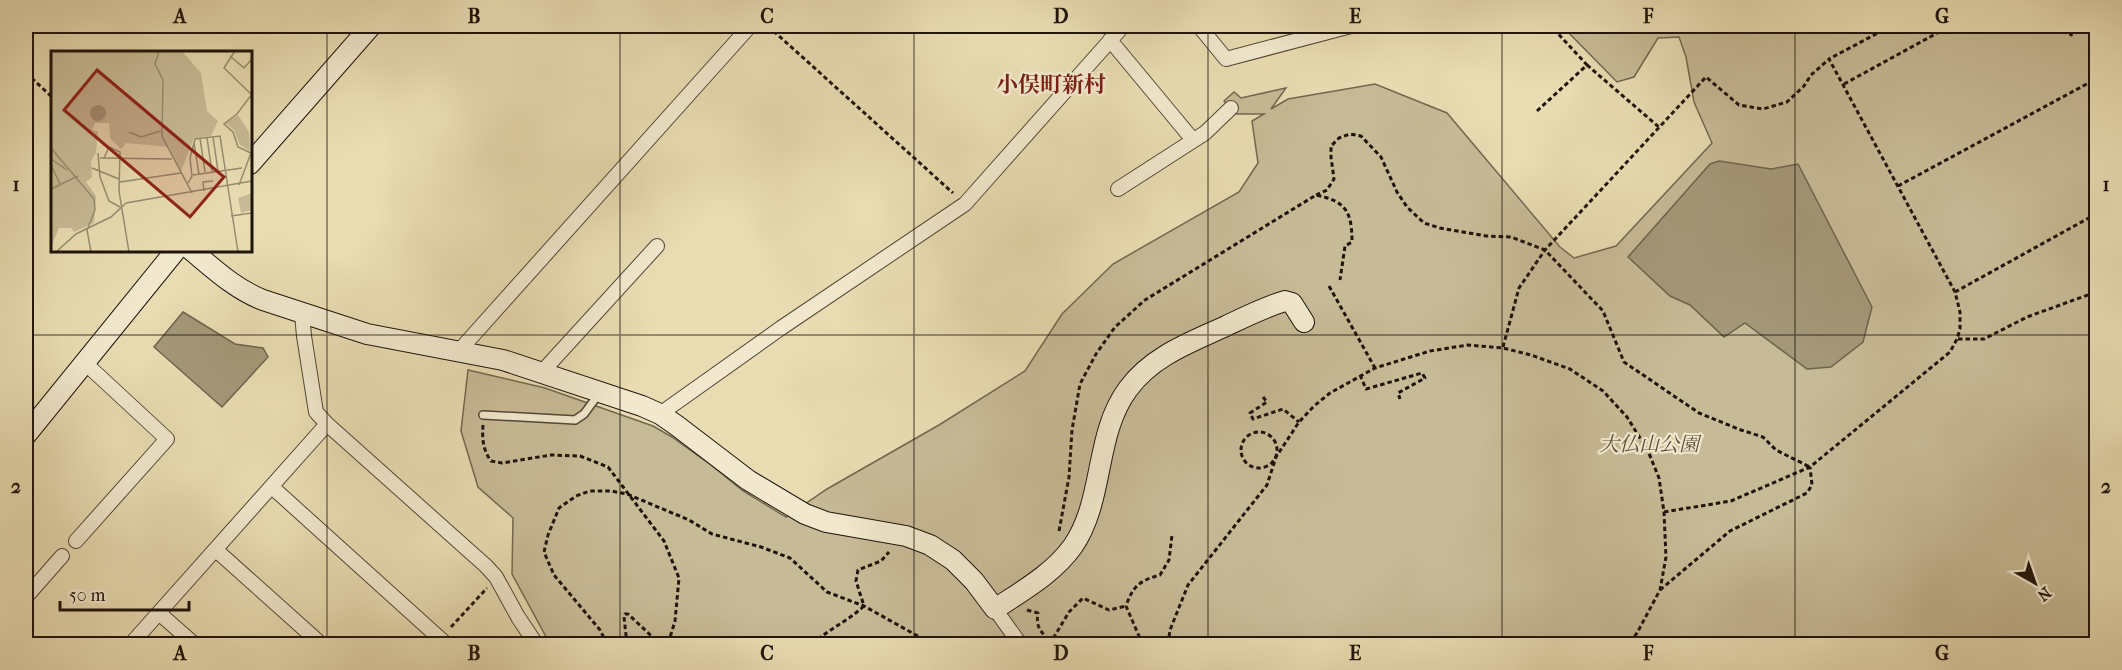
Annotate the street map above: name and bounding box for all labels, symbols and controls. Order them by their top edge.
text: A [172,5,188,28]
text: B [467,5,481,28]
text: C [760,5,774,28]
text: D [1053,5,1069,28]
text: E [1349,5,1361,28]
text: F [1642,5,1654,28]
text: G [1935,5,1949,28]
inset map [51,51,252,252]
district label: 小俣町新村 [996,72,1106,98]
text: 1 [12,173,20,196]
text: 1 [2102,173,2110,196]
park label: 大仏山公園 [1599,433,1702,456]
text: 2 [11,475,21,498]
text: 2 [2101,475,2111,498]
north arrow [2005,553,2065,613]
scale bar [60,574,189,612]
text: N [2033,583,2055,606]
text: 50 m [69,585,106,606]
text: A [172,642,188,665]
text: B [467,642,481,665]
text: C [760,642,774,665]
text: D [1053,642,1069,665]
text: E [1349,642,1361,665]
text: F [1642,642,1654,665]
text: G [1935,642,1949,665]

